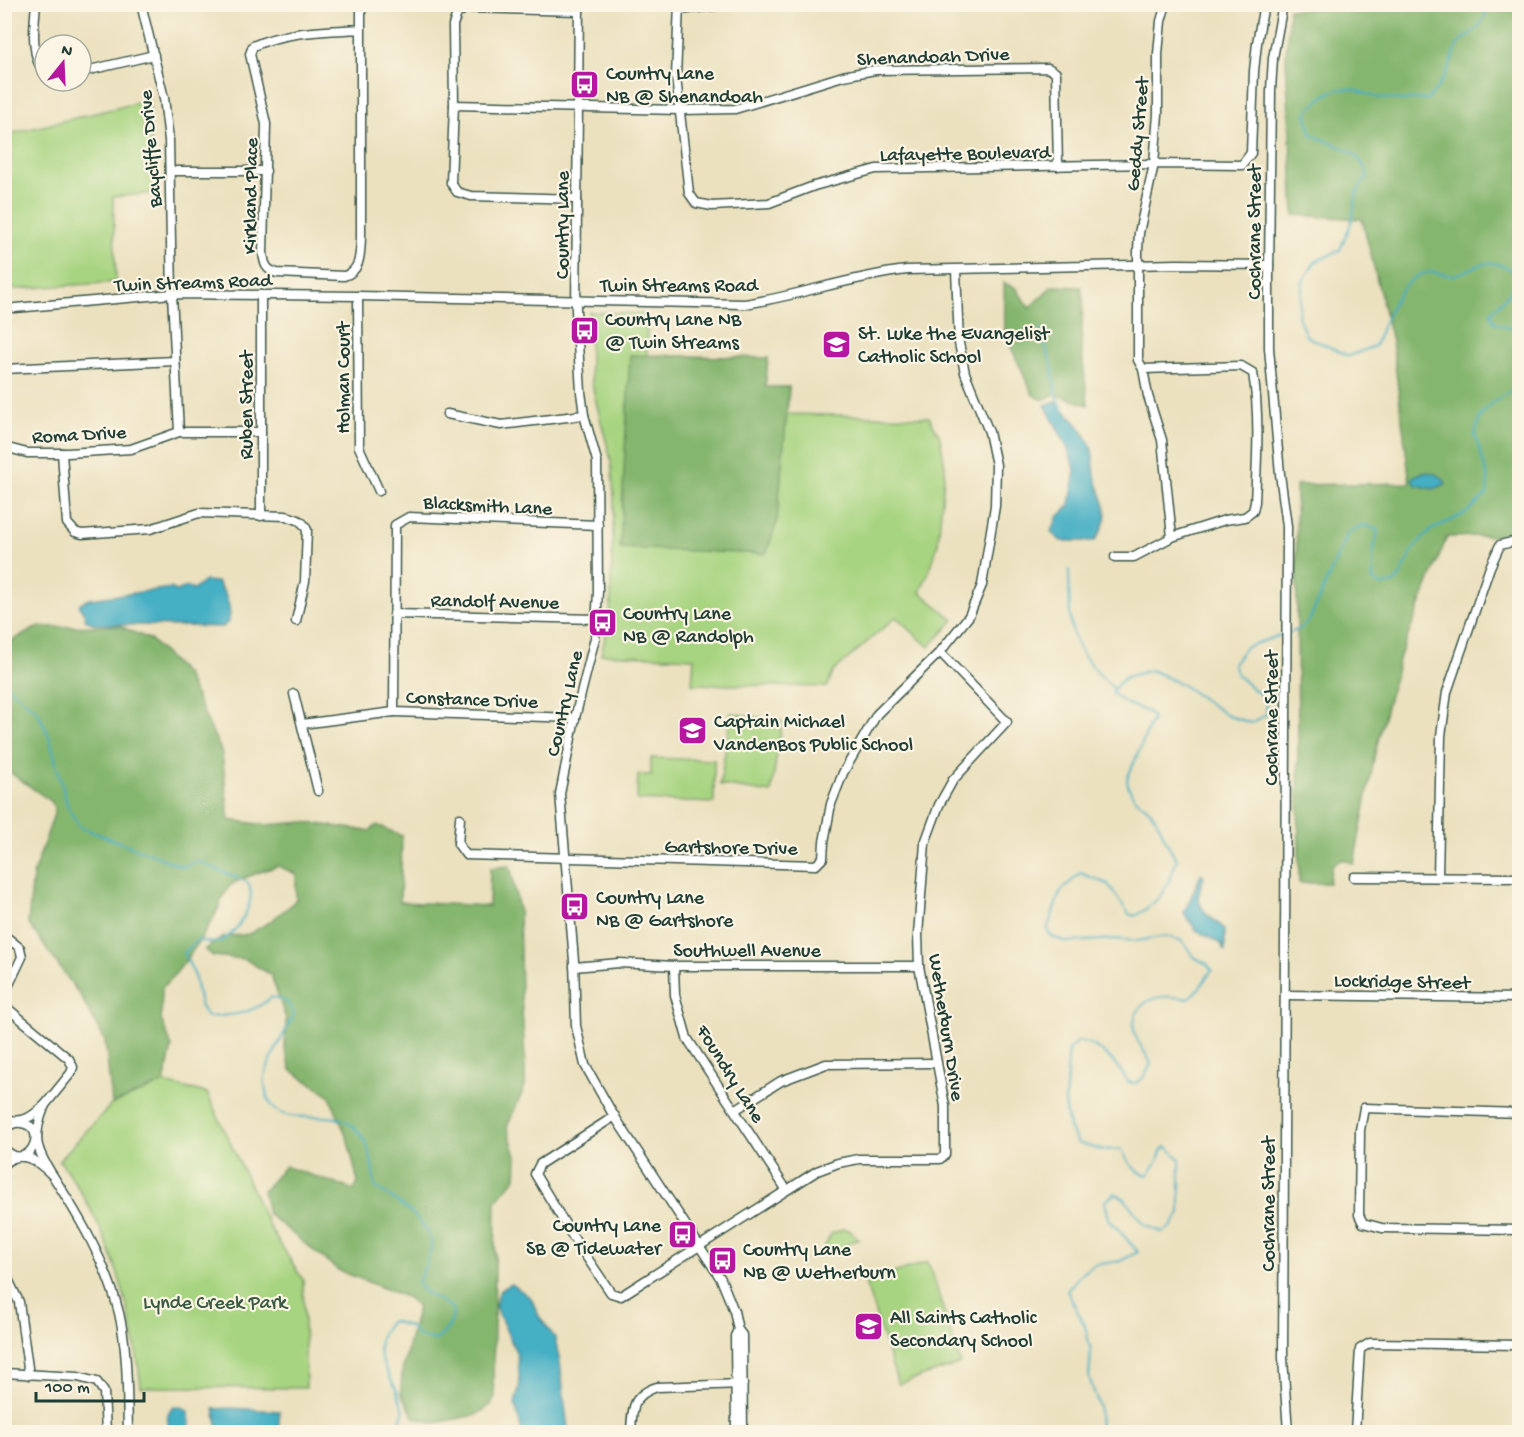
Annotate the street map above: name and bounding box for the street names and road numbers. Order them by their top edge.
street label: Shenandoah Drive [856,44,1011,73]
street label: Geddy Street [1123,75,1156,192]
street label: Baycliffe Drive [136,88,169,209]
street label: Kirkland Place [240,137,265,254]
street label: Lafayette Boulevard [880,142,1053,168]
street label: Cochrane Street [1245,163,1268,299]
street label: Country Lane [553,170,576,279]
street label: Twin Streams Road [113,270,275,299]
street label: Twin Streams Road [599,276,760,299]
street label: Holman Court [334,320,357,434]
street label: Ruben Street [237,349,260,459]
street label: Roma Drive [31,423,128,450]
street label: Blacksmith Lane [422,493,554,522]
street label: Randolf Avenue [430,591,560,616]
street label: Country Lane [543,648,590,759]
street label: Cochrane Street [1262,649,1285,785]
street label: Constance Drive [405,688,539,715]
street label: Gartshore Drive [664,837,798,862]
street label: Southwell Avenue [673,941,821,964]
street label: Wetherburn Drive [922,952,968,1103]
street label: Lockridge Street [1334,971,1472,996]
street label: Foundry Lane [689,1021,769,1129]
street label: Cochrane Street [1259,1135,1282,1271]

